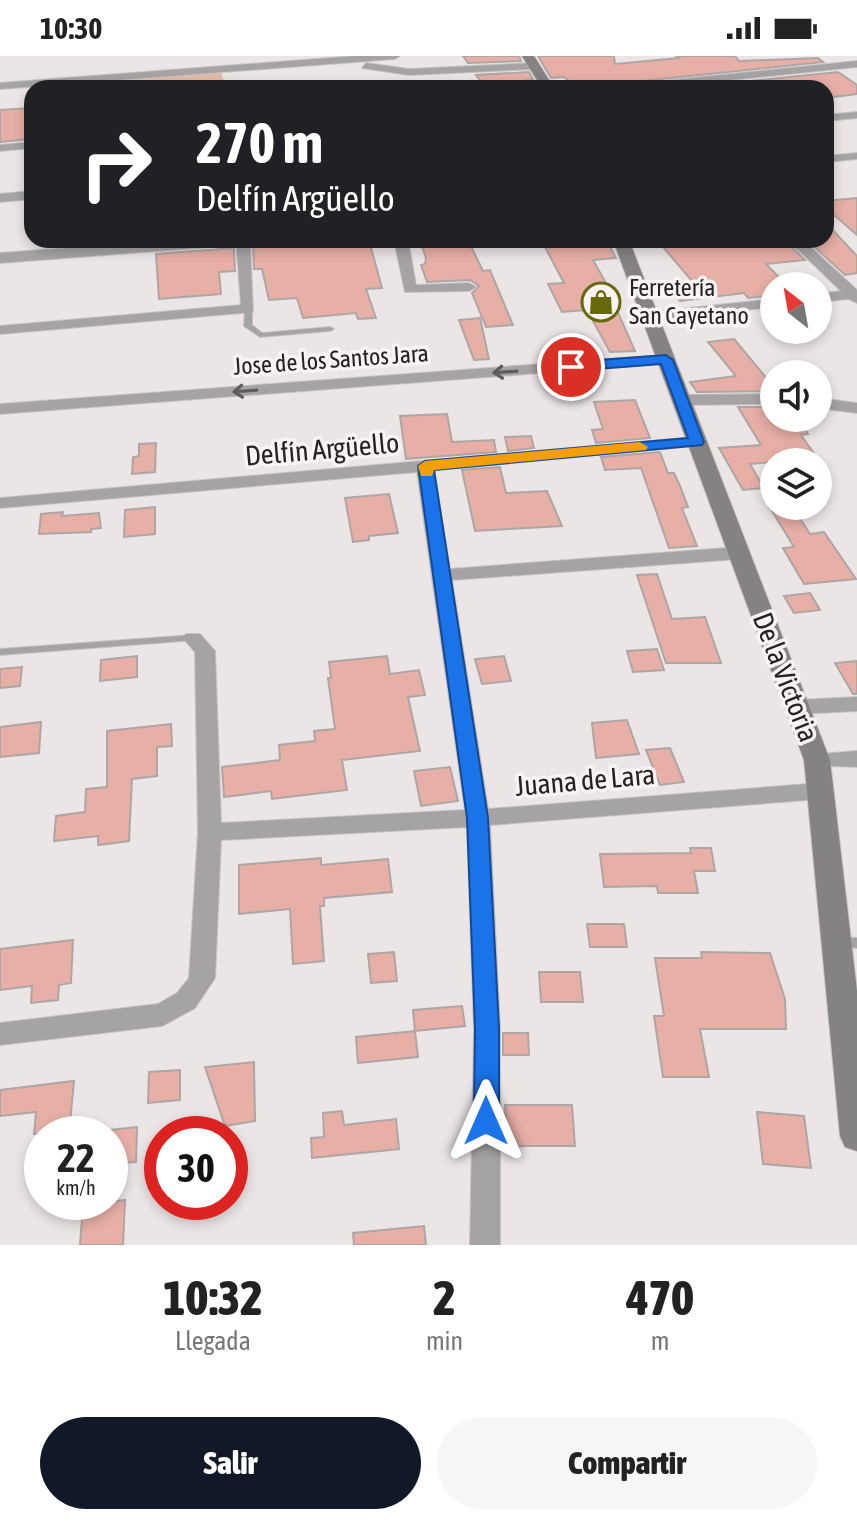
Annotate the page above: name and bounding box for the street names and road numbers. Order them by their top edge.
street label: Jose de los Santos Jara [232,339,429,380]
street label: Delfín Argüello [244,426,400,472]
street label: De la Victoria [747,608,825,746]
street label: Juana de Lara [514,758,656,802]

